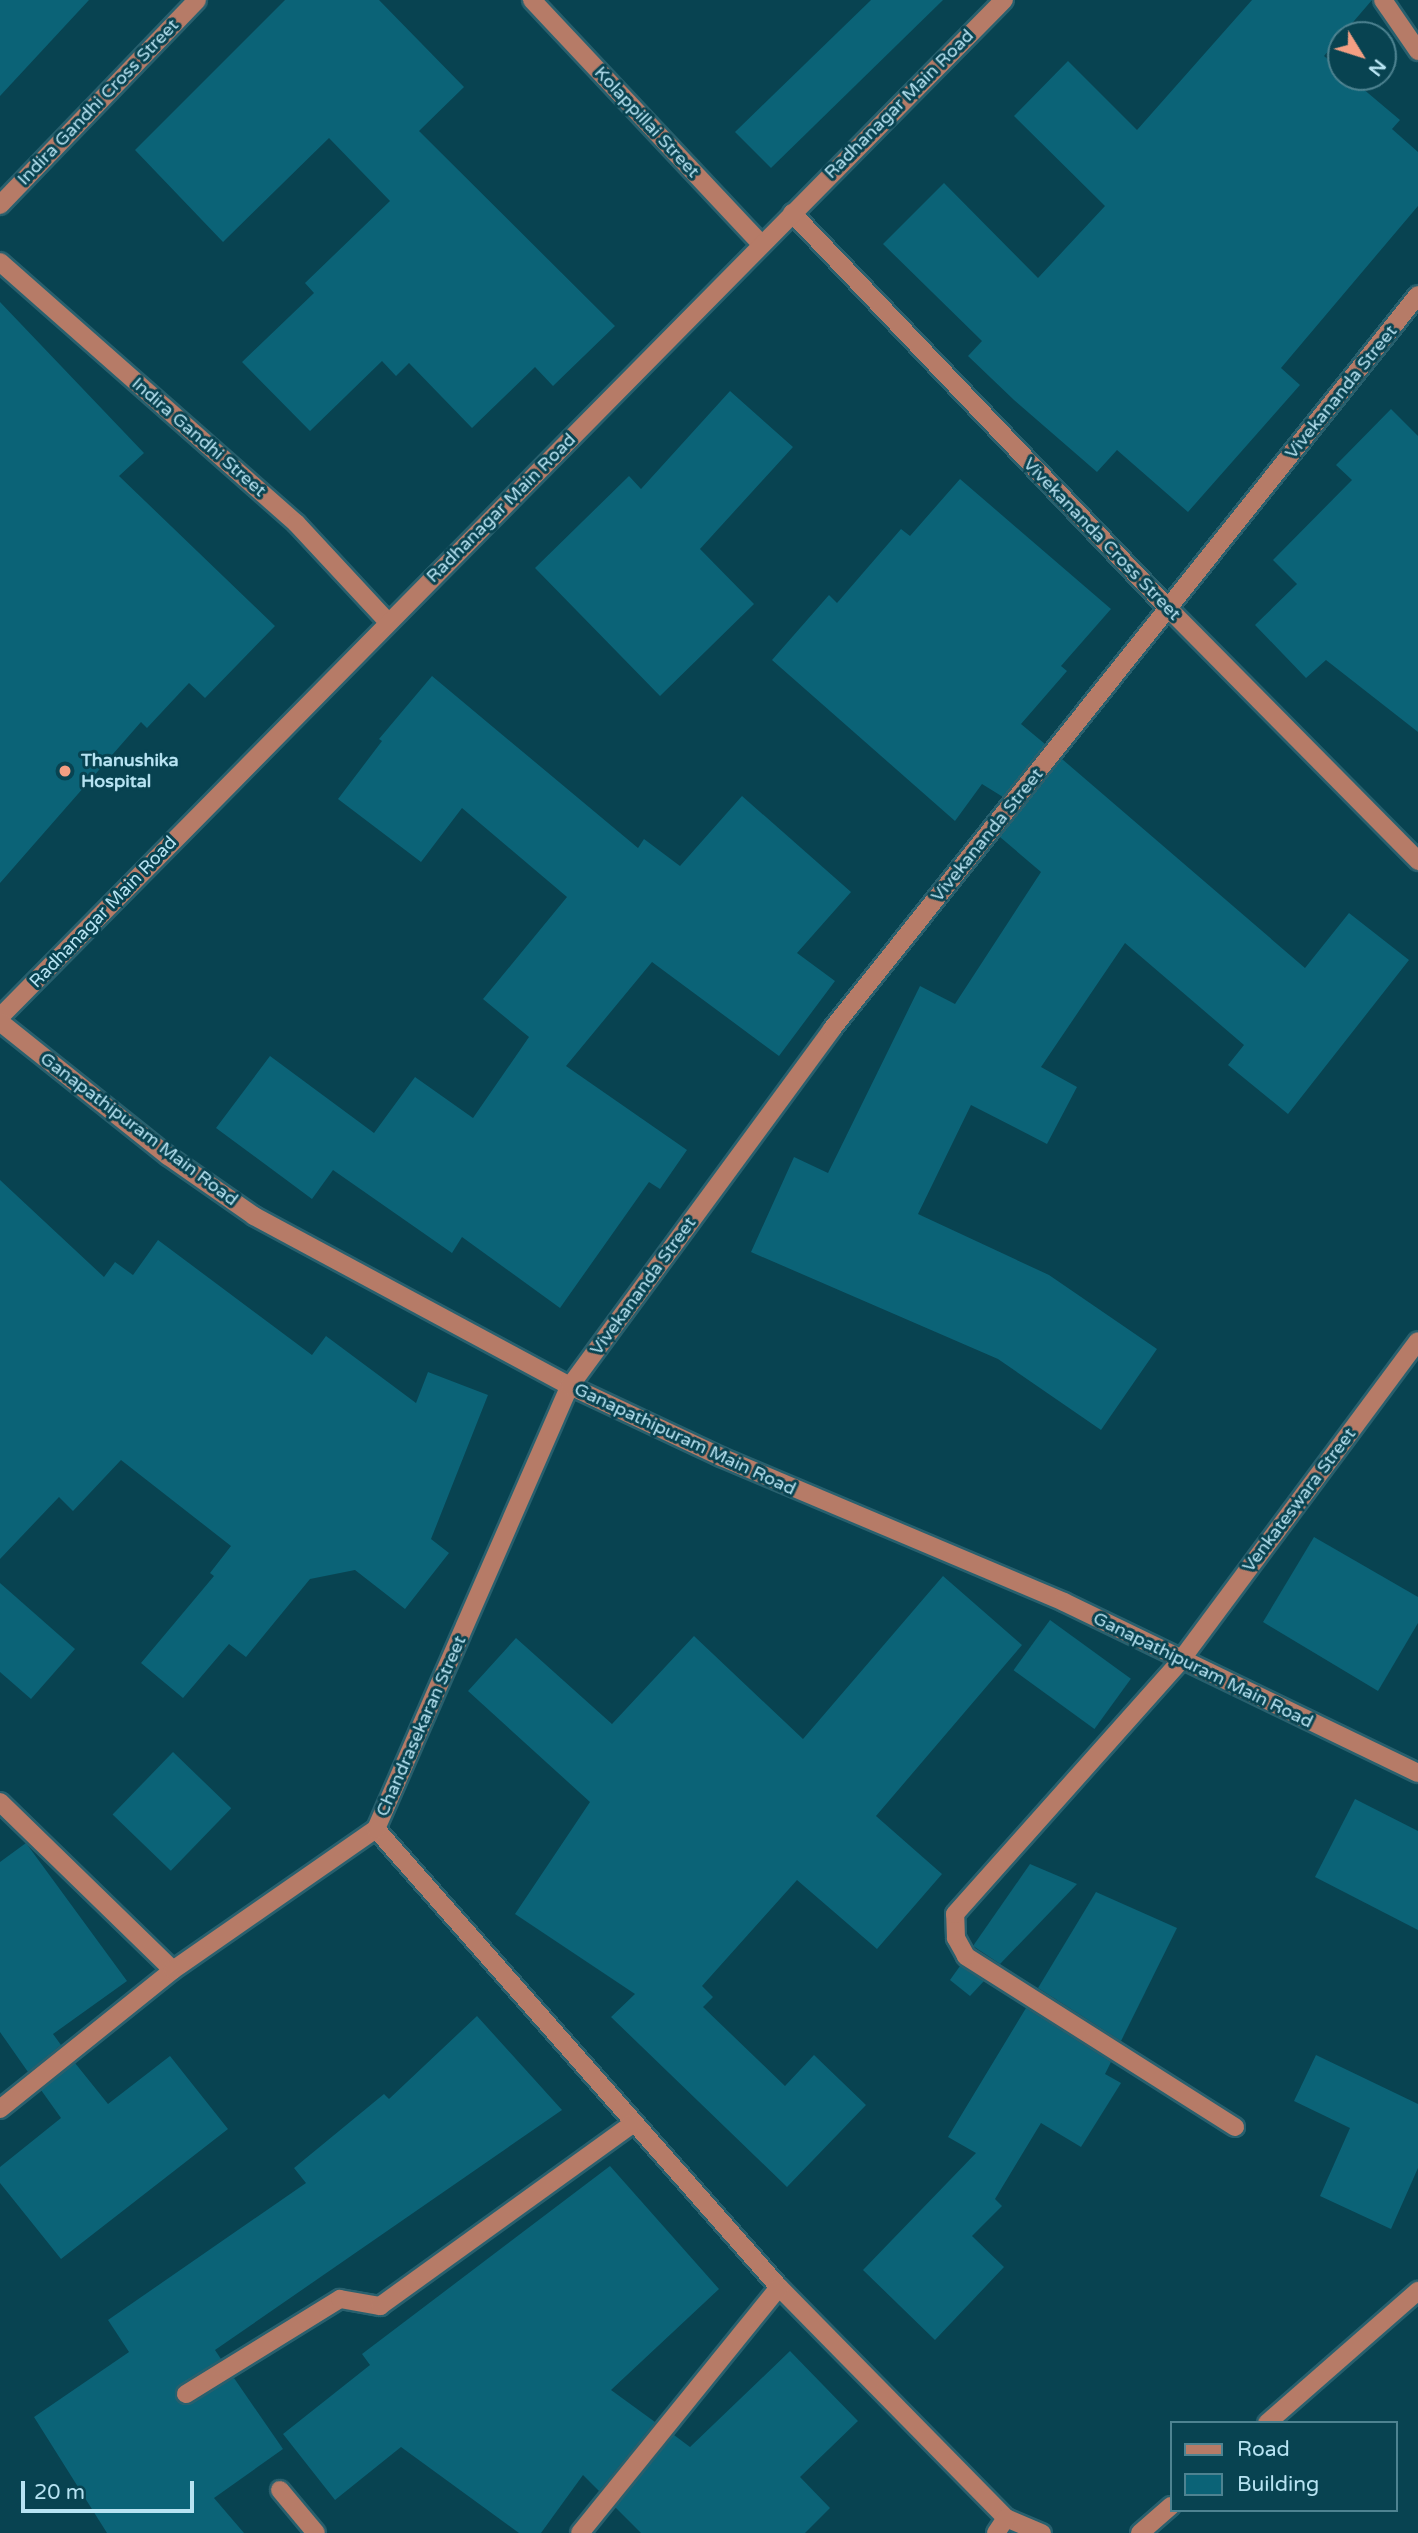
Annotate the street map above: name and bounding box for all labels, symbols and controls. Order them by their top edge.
street label: Indira Gandhi Cross Street [13,14,183,190]
north arrow [1327,21,1397,91]
street label: Radhanagar Main Road [820,25,978,183]
text: N [1364,55,1390,80]
street label: Kolappillai Street [590,62,704,182]
street label: Vivekananda Street [1280,321,1402,463]
street label: Indira Gandhi Street [127,373,271,501]
street label: Radhanagar Main Road [422,429,580,587]
street label: Vivekananda Cross Street [1019,453,1185,625]
place label: Thanushika Hospital [81,750,179,792]
marker: Thanushika Hospital [55,761,75,781]
street label: Vivekananda Street [926,764,1048,906]
street label: Radhanagar Main Road [25,832,181,992]
street label: Ganapathipuram Main Road [36,1048,242,1210]
street label: Vivekananda Street [586,1213,700,1359]
street label: Ganapathipuram Main Road [571,1378,799,1500]
street label: Venkateswara Street [1238,1424,1360,1576]
street label: Ganapathipuram Main Road [1090,1607,1316,1733]
street label: Chandrasekaran Street [371,1632,471,1820]
legend [1170,2421,1397,2512]
text: Road [1237,2437,1290,2462]
scale bar [24,2466,198,2510]
text: Building [1237,2472,1319,2497]
text: 20 m [34,2480,85,2505]

